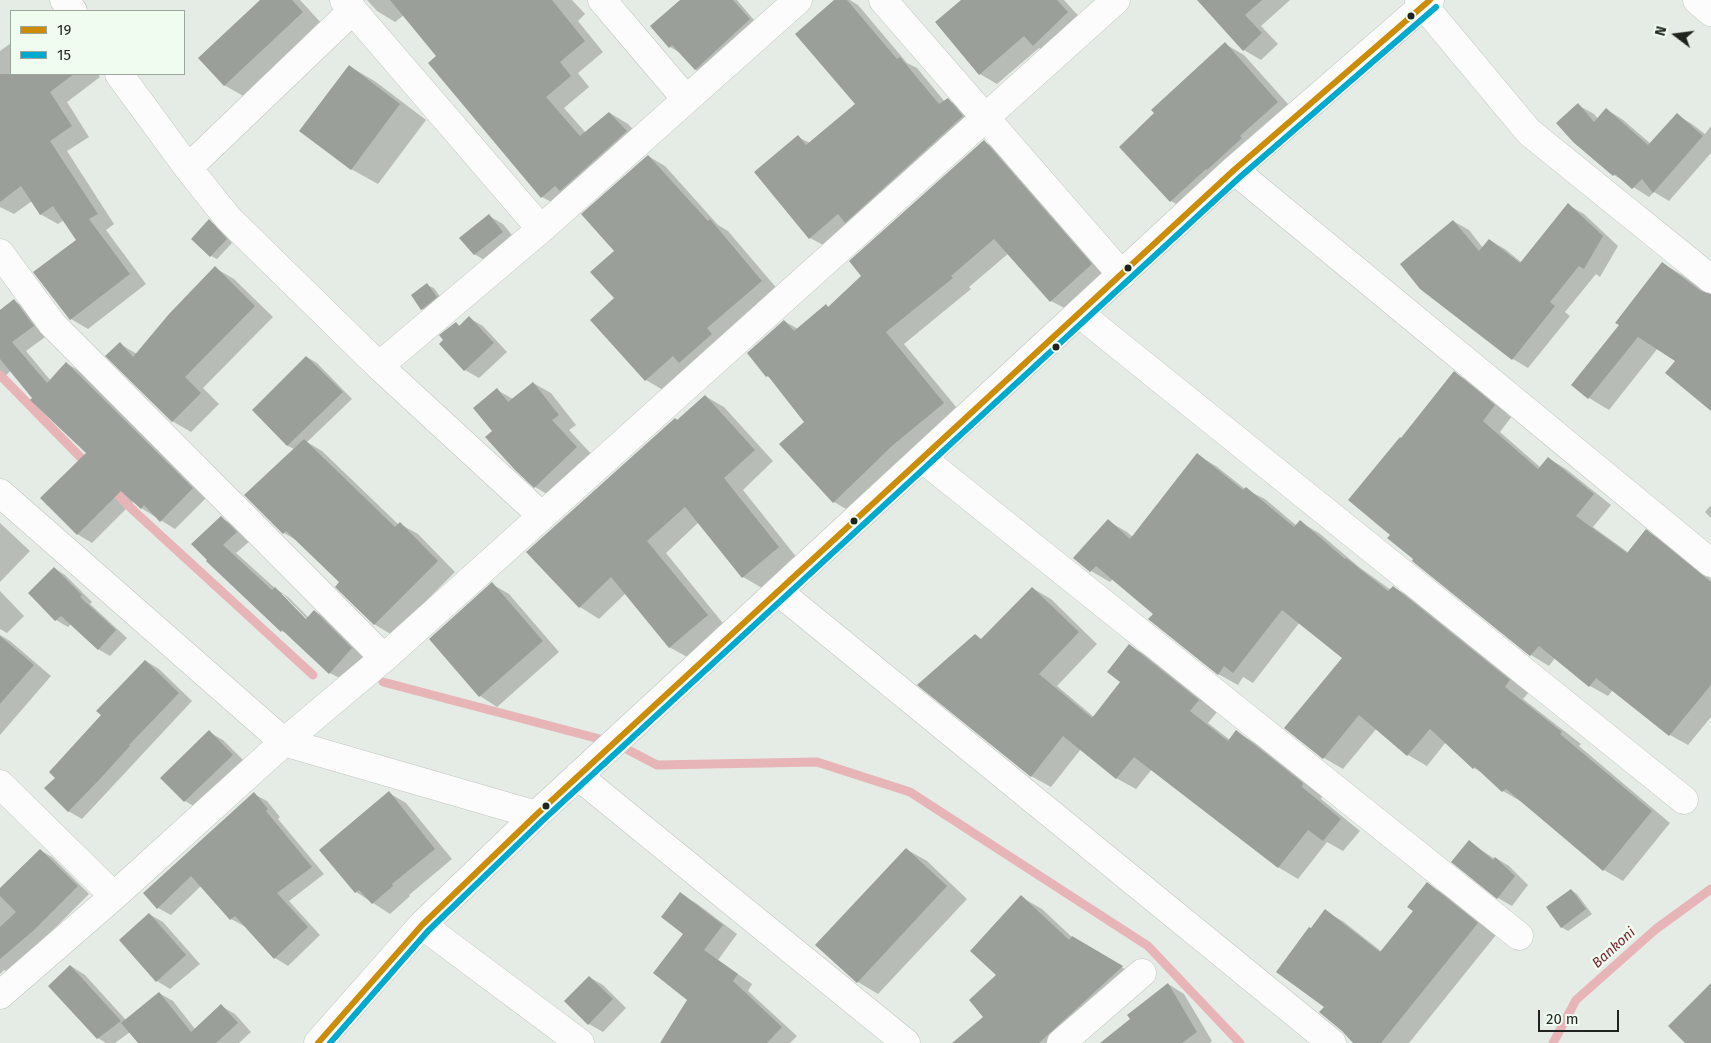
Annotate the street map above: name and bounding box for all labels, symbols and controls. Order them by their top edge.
legend [10,10,185,75]
north arrow [1651,10,1701,60]
unlabelled marker [1406,11,1416,21]
text: 19 [57,21,71,39]
text: N [1652,24,1670,38]
text: 15 [57,46,71,64]
unlabelled marker [1123,263,1133,273]
unlabelled marker [1051,342,1061,352]
unlabelled marker [849,516,859,526]
unlabelled marker [541,801,551,811]
water label: Bankoni [1589,924,1639,972]
scale bar [1541,1000,1622,1032]
text: 20 m [1546,1010,1579,1028]

